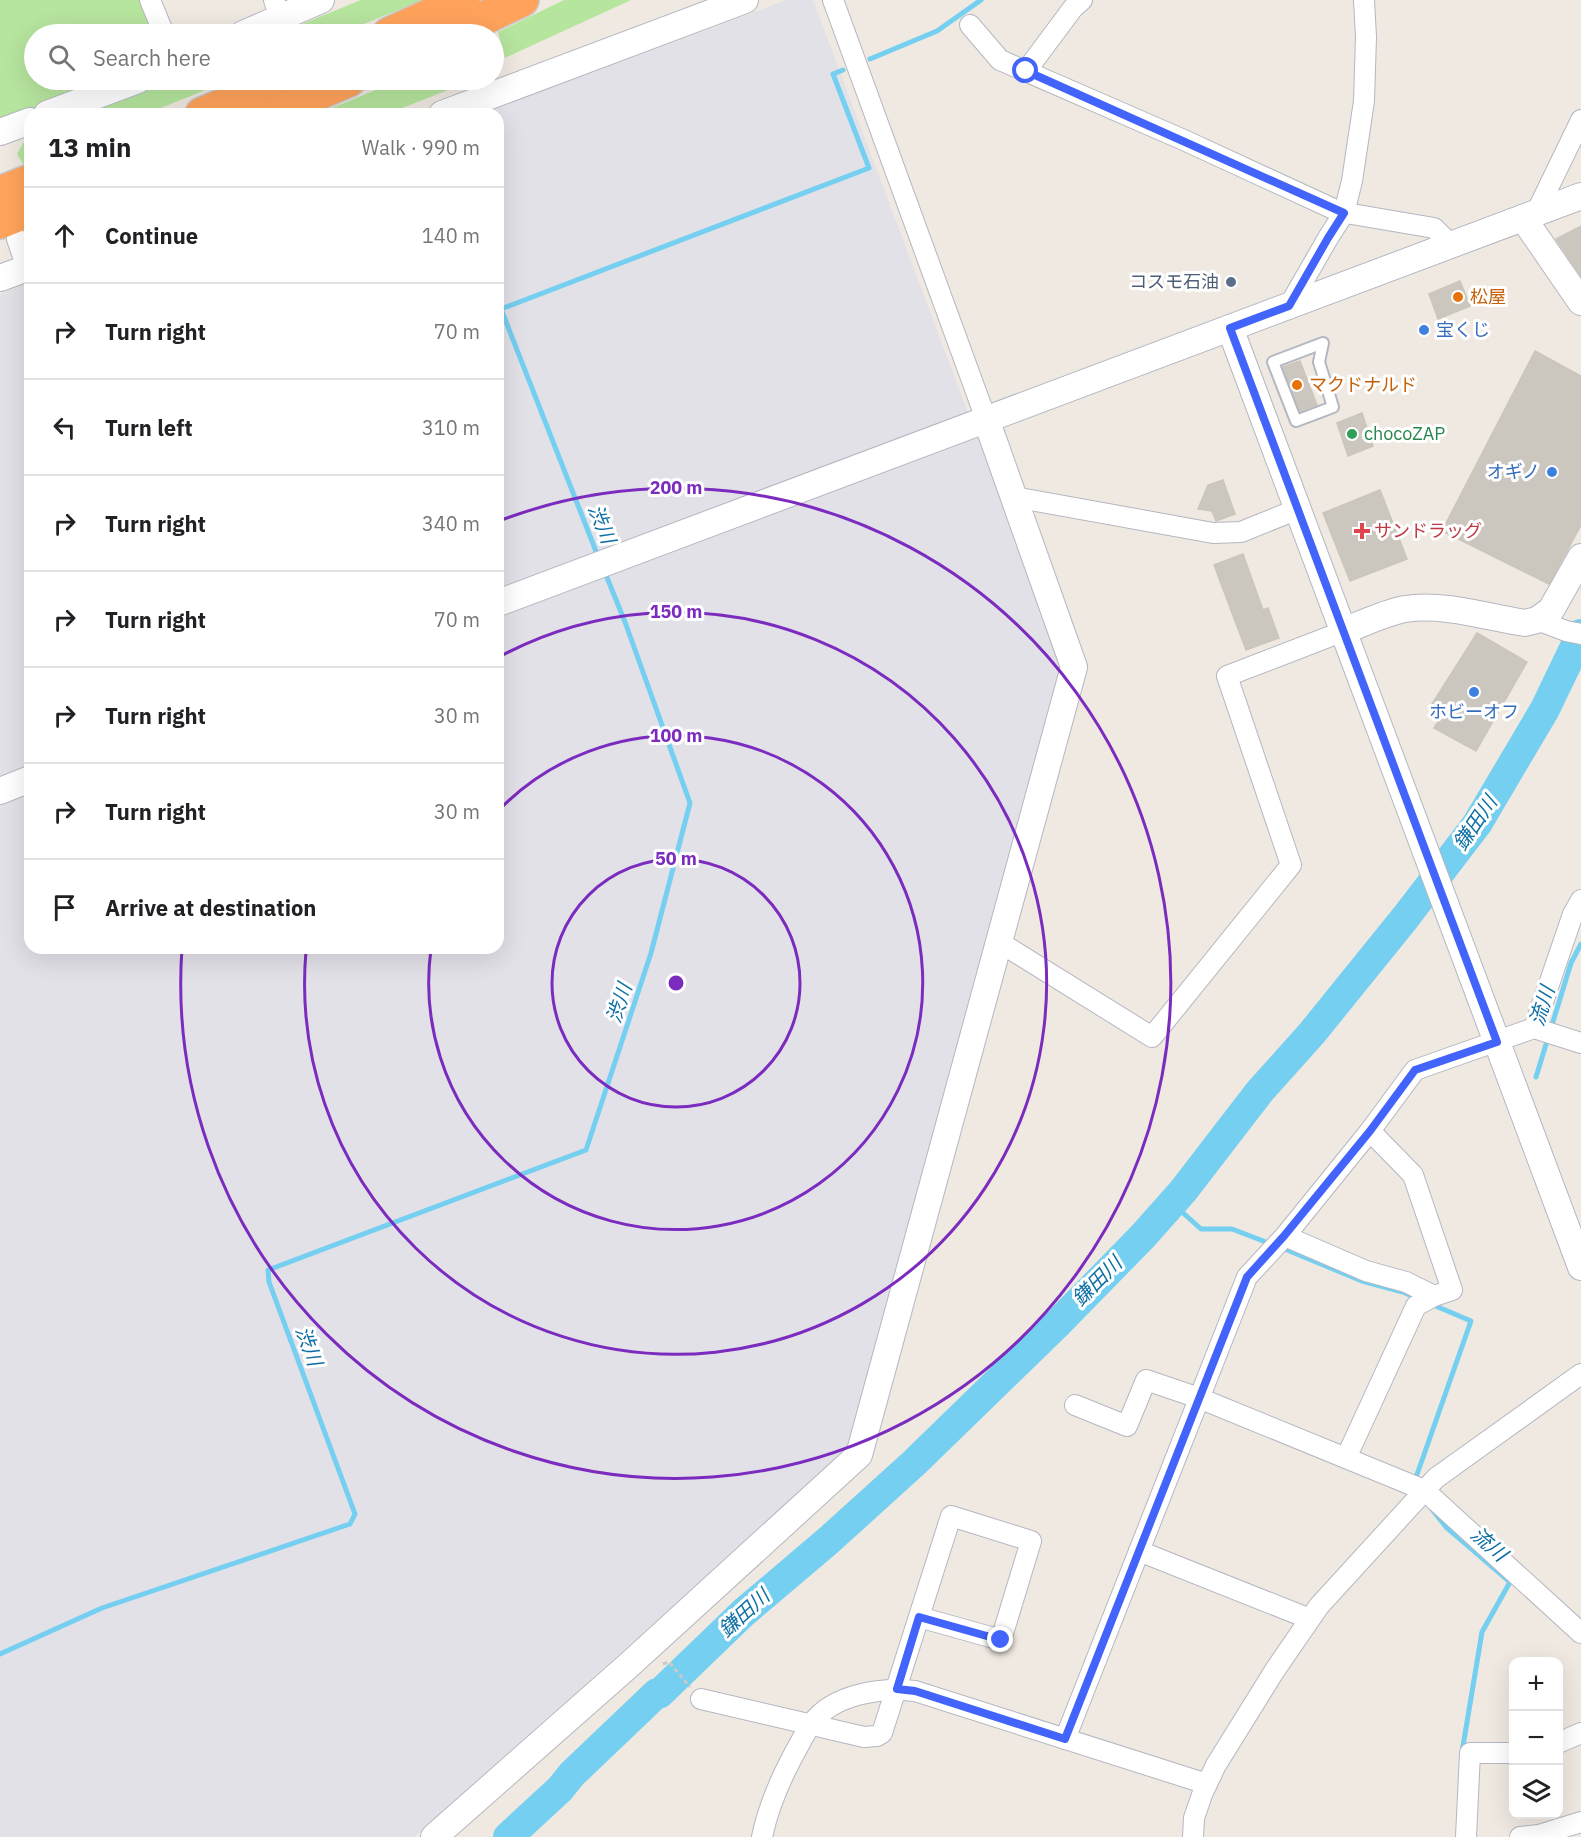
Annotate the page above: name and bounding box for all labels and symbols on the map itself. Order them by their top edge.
route start [1012,57,1038,83]
place label: コスモ石油 [1129,270,1219,293]
marker: コスモ石油 [1224,275,1238,289]
place label: 松屋 [1470,285,1506,308]
marker: 松屋 [1451,290,1465,304]
place label: 宝くじ [1436,318,1490,341]
marker: 宝くじ [1417,323,1431,337]
place label: マクドナルド [1309,373,1417,396]
marker: マクドナルド [1290,378,1304,392]
place label: chocoZAP [1364,422,1445,445]
marker: chocoZAP [1345,427,1359,441]
place label: オギノ [1487,460,1540,483]
marker: オギノ [1545,465,1559,479]
text: 200 m [650,476,702,499]
water label: 渋川 [582,500,623,549]
place label: サンドラッグ [1374,519,1482,542]
marker: サンドラッグ [1355,524,1369,538]
text: 150 m [650,600,702,623]
marker: ホビーオフ [1467,685,1481,699]
place label: ホビーオフ [1429,700,1519,723]
text: 100 m [650,724,702,747]
water label: 鎌田川 [1447,789,1504,855]
text: 50 m [655,847,697,870]
centre of rings [666,973,686,993]
water label: 渋川 [600,978,638,1026]
water label: 流川 [1523,981,1561,1029]
water label: 鎌田川 [1066,1248,1129,1311]
water label: 渋川 [290,1322,330,1371]
water label: 流川 [1465,1520,1515,1568]
water label: 鎌田川 [712,1581,776,1643]
route end [987,1626,1013,1652]

